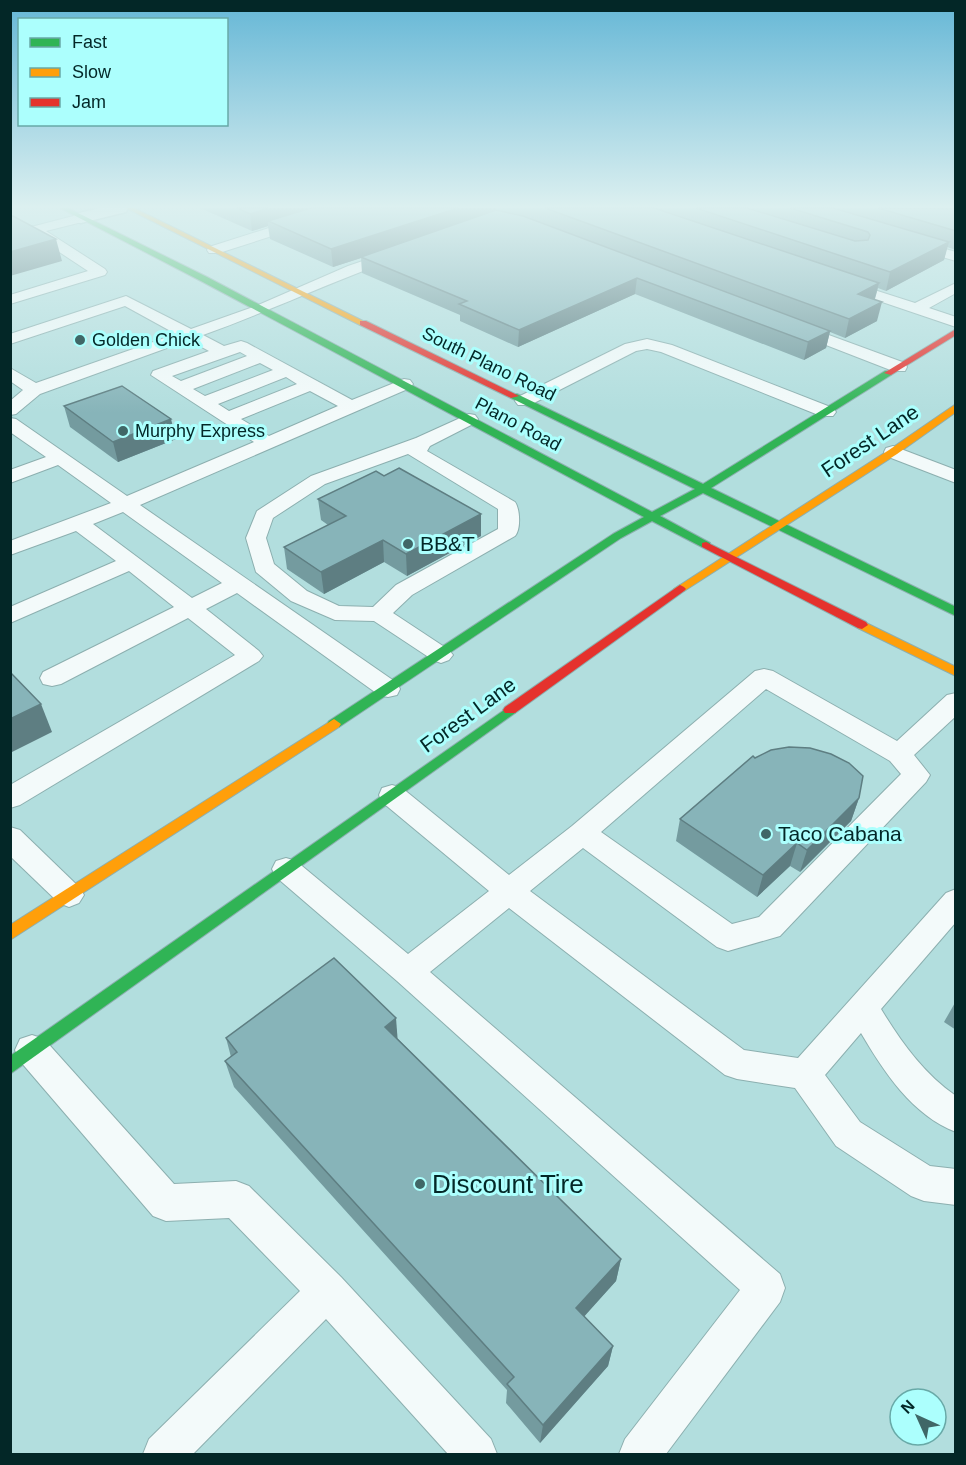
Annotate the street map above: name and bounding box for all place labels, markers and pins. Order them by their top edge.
place label: Golden Chick [92,330,201,350]
marker: Golden Chick [73,333,87,347]
place label: Murphy Express [135,421,265,441]
marker: Murphy Express [116,424,130,438]
place label: BB&T [420,532,475,555]
marker: BB&T [401,537,415,551]
place label: Taco Cabana [778,822,902,845]
marker: Taco Cabana [759,827,773,841]
place label: Discount Tire [432,1169,584,1199]
marker: Discount Tire [413,1177,427,1191]

